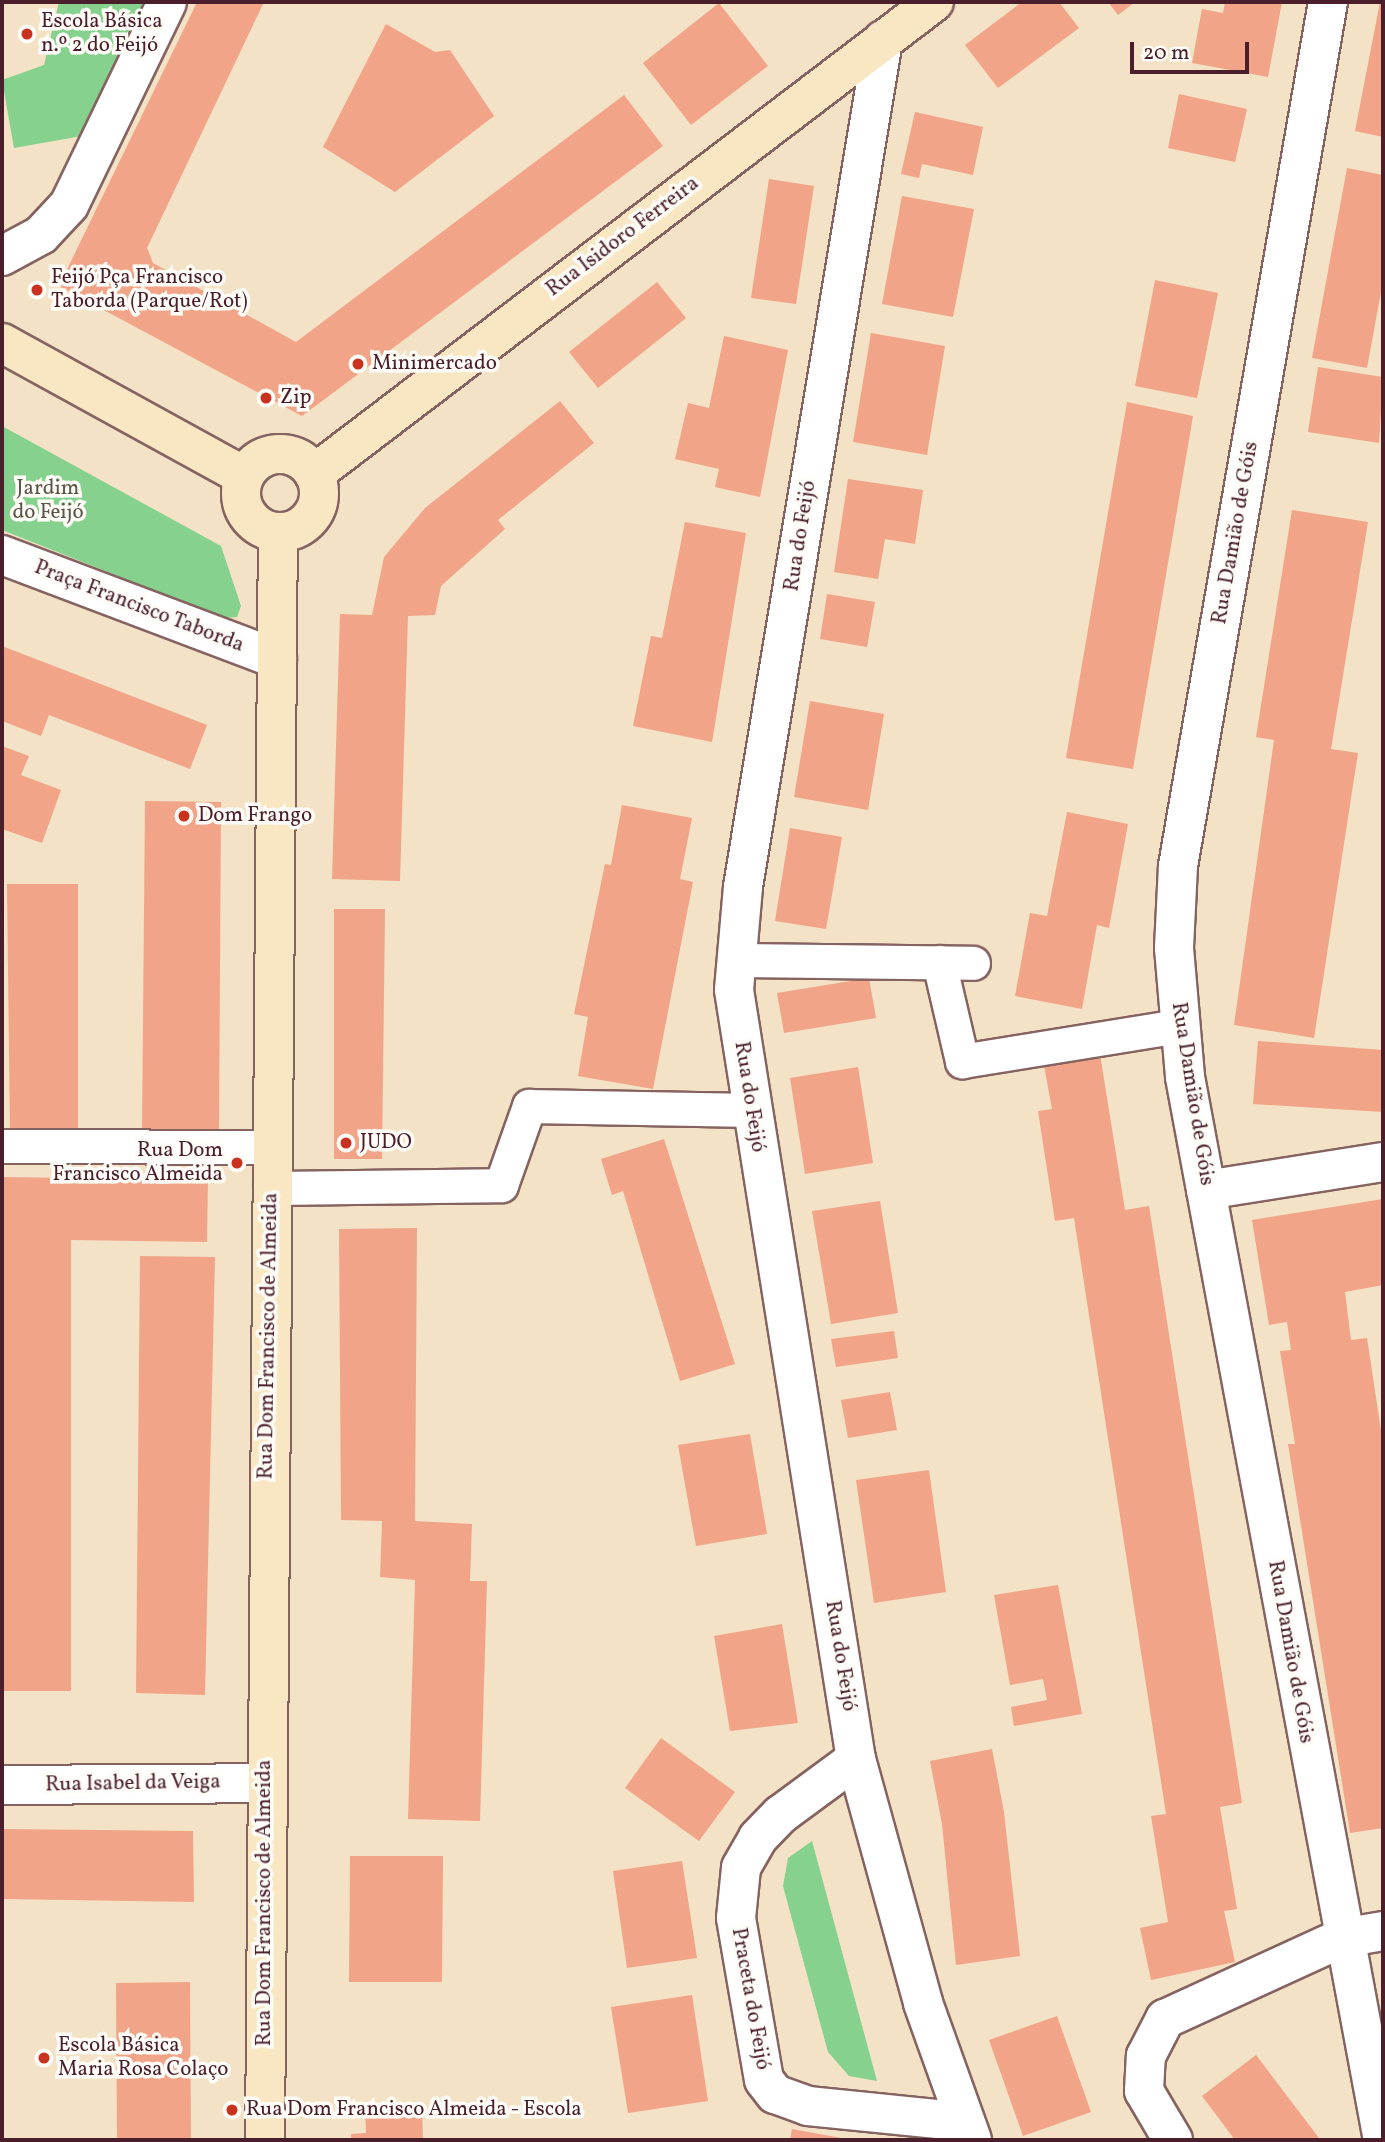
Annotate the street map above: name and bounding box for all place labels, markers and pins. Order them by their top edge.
place label: Escola Básica n.º 2 do Feijó [41,9,163,59]
marker: Escola Básica n.º 2 do Feijó [19,26,35,42]
place label: Feijó Pça Francisco Taborda (Parque/Rot) [51,265,248,315]
marker: Feijó Pça Francisco Taborda (Parque/Rot) [29,282,45,298]
place label: Minimercado [372,351,497,377]
marker: Minimercado [350,356,366,372]
place label: Zip [280,385,312,411]
marker: Zip [258,390,274,406]
place label: Dom Frango [198,803,312,829]
marker: Dom Frango [176,808,192,824]
place label: JUDO [360,1130,412,1156]
marker: JUDO [338,1135,354,1151]
place label: Rua Dom Francisco Almeida [52,1138,223,1188]
marker: Rua Dom Francisco Almeida [229,1155,245,1171]
place label: Escola Básica Maria Rosa Colaço [58,2033,229,2083]
marker: Escola Básica Maria Rosa Colaço [36,2050,52,2066]
place label: Rua Dom Francisco Almeida - Escola [246,2097,583,2123]
marker: Rua Dom Francisco Almeida - Escola [224,2102,240,2118]

